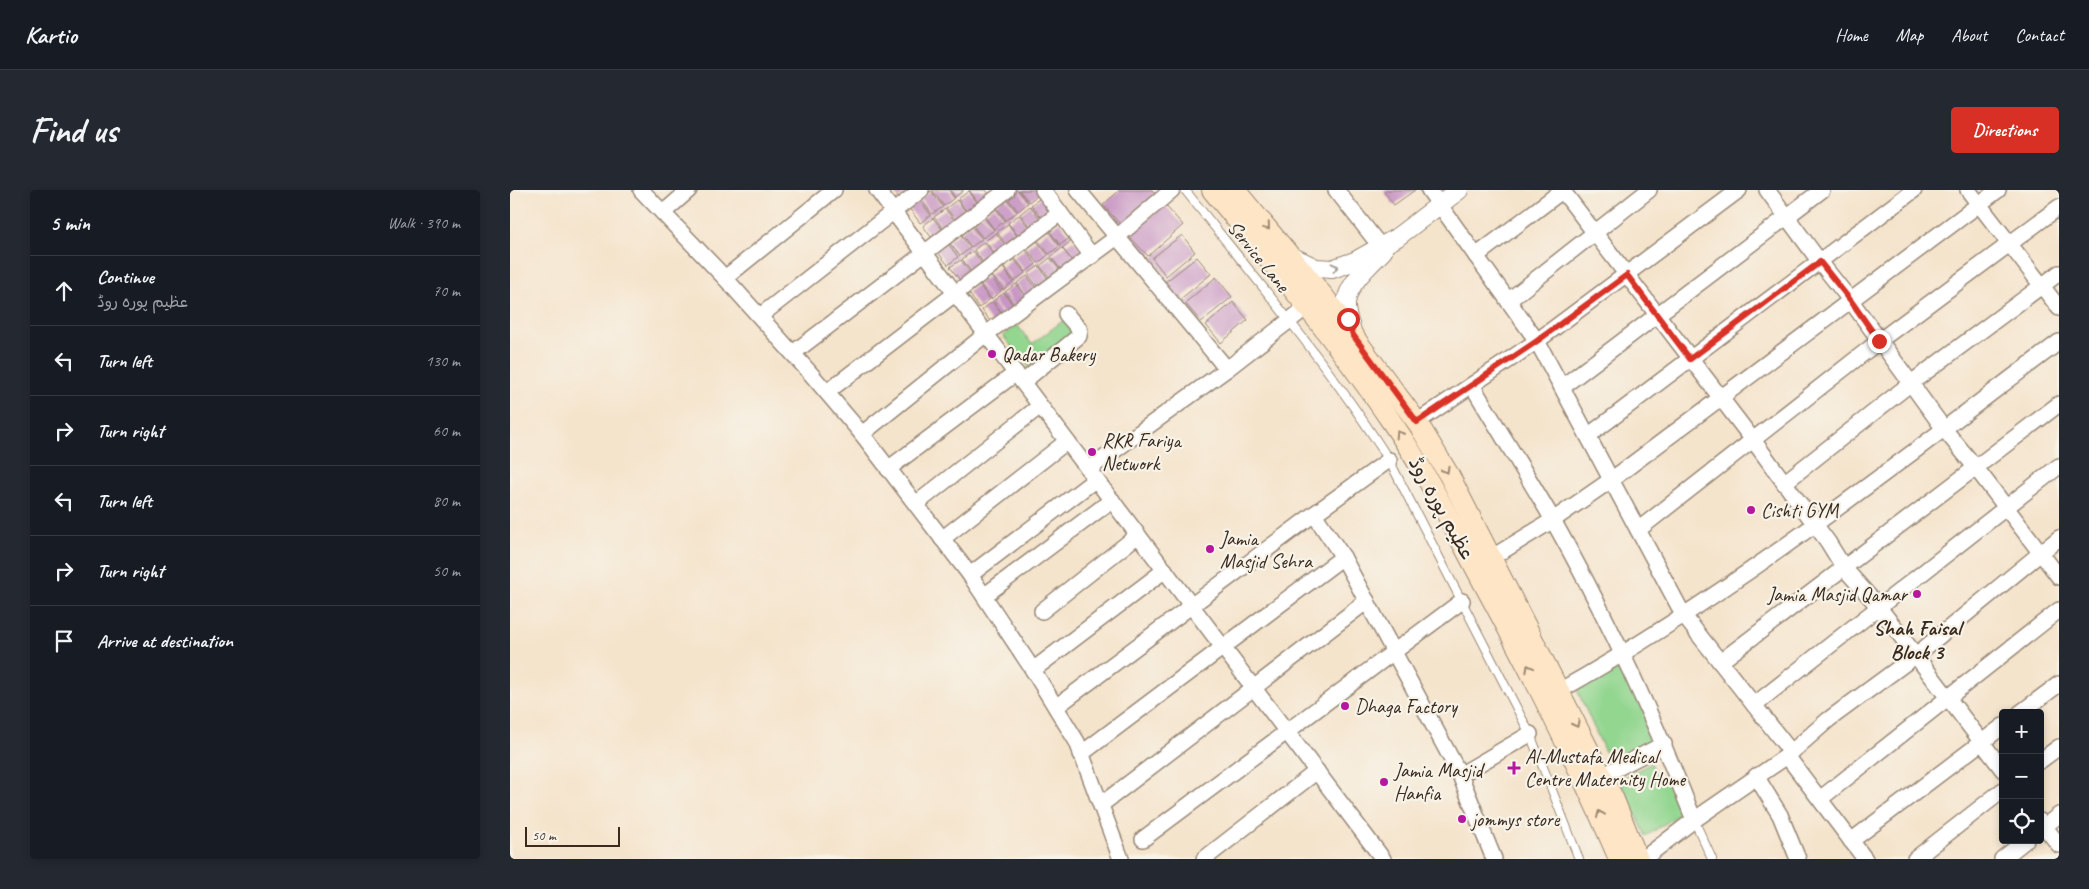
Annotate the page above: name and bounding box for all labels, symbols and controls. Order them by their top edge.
text: Kartio [25,20,77,50]
text: Home [1835,24,1868,46]
text: Map [1896,24,1923,46]
text: About [1951,24,1987,46]
text: Contact [2015,24,2064,46]
button: Directions [1951,107,2059,153]
text: Find us [30,108,117,153]
text: 5 min [50,210,90,236]
text: Walk · 390 m [388,213,460,233]
street label: Service Lane [1222,215,1296,298]
one-way arrow [1261,222,1270,231]
one-way arrow [1331,262,1340,273]
text: Continue [97,265,154,289]
icon: ahead [50,277,78,305]
text: 70 m [433,281,460,301]
text: عظیم پورہ روڈ [97,292,188,312]
route start [1337,308,1360,331]
route end [1868,330,1891,353]
place label: Qadar Bakery [1002,342,1096,367]
icon: left [50,347,78,375]
marker: Qadar Bakery [986,348,998,360]
text: Turn left [97,349,152,373]
text: 130 m [426,351,460,371]
icon: right [50,417,78,445]
text: Turn right [97,419,164,443]
text: 60 m [433,421,460,441]
place label: RKR Fariya Network [1102,428,1182,476]
one-way arrow [1396,431,1405,440]
marker: RKR Fariya Network [1086,446,1098,458]
street label: عظیم پورہ روڈ [1401,452,1480,565]
one-way arrow [1440,465,1450,474]
icon: left [50,487,78,515]
text: Turn left [97,489,152,513]
text: 80 m [433,491,460,511]
place label: Cishti GYM [1761,498,1840,523]
marker: Cishti GYM [1745,504,1757,516]
place label: Jamia Masjid Sehra [1219,526,1313,574]
marker: Jamia Masjid Sehra [1204,543,1216,555]
icon: right [50,557,78,585]
text: Turn right [97,559,164,583]
text: 50 m [433,561,460,581]
place label: Jamia Masjid Qamar [1766,582,1909,607]
marker: Jamia Masjid Qamar [1911,588,1923,600]
district label: Shah Faisal Block 3 [1873,615,1965,665]
icon: arrive [50,627,78,655]
text: Arrive at destination [97,629,233,653]
one-way arrow [1525,664,1535,673]
place label: Dhaga Factory [1355,694,1459,719]
marker: Dhaga Factory [1339,700,1351,712]
map controls [1999,709,2044,844]
button: + [1999,709,2044,754]
one-way arrow [1570,719,1580,728]
place label: Al-Mustafa Medical Centre Maternity Home [1525,744,1687,792]
button: − [1999,754,2044,799]
place label: Jamia Masjid Hanfia [1393,758,1485,806]
marker: Al-Mustafa Medical Centre Maternity Home [1507,761,1521,775]
marker: Jamia Masjid Hanfia [1378,776,1390,788]
button: locate [1999,799,2044,844]
place label: jommys store [1470,807,1561,832]
one-way arrow [1595,810,1606,819]
marker: jommys store [1456,813,1468,825]
scale bar [525,824,620,847]
text: 50 m [532,827,556,844]

